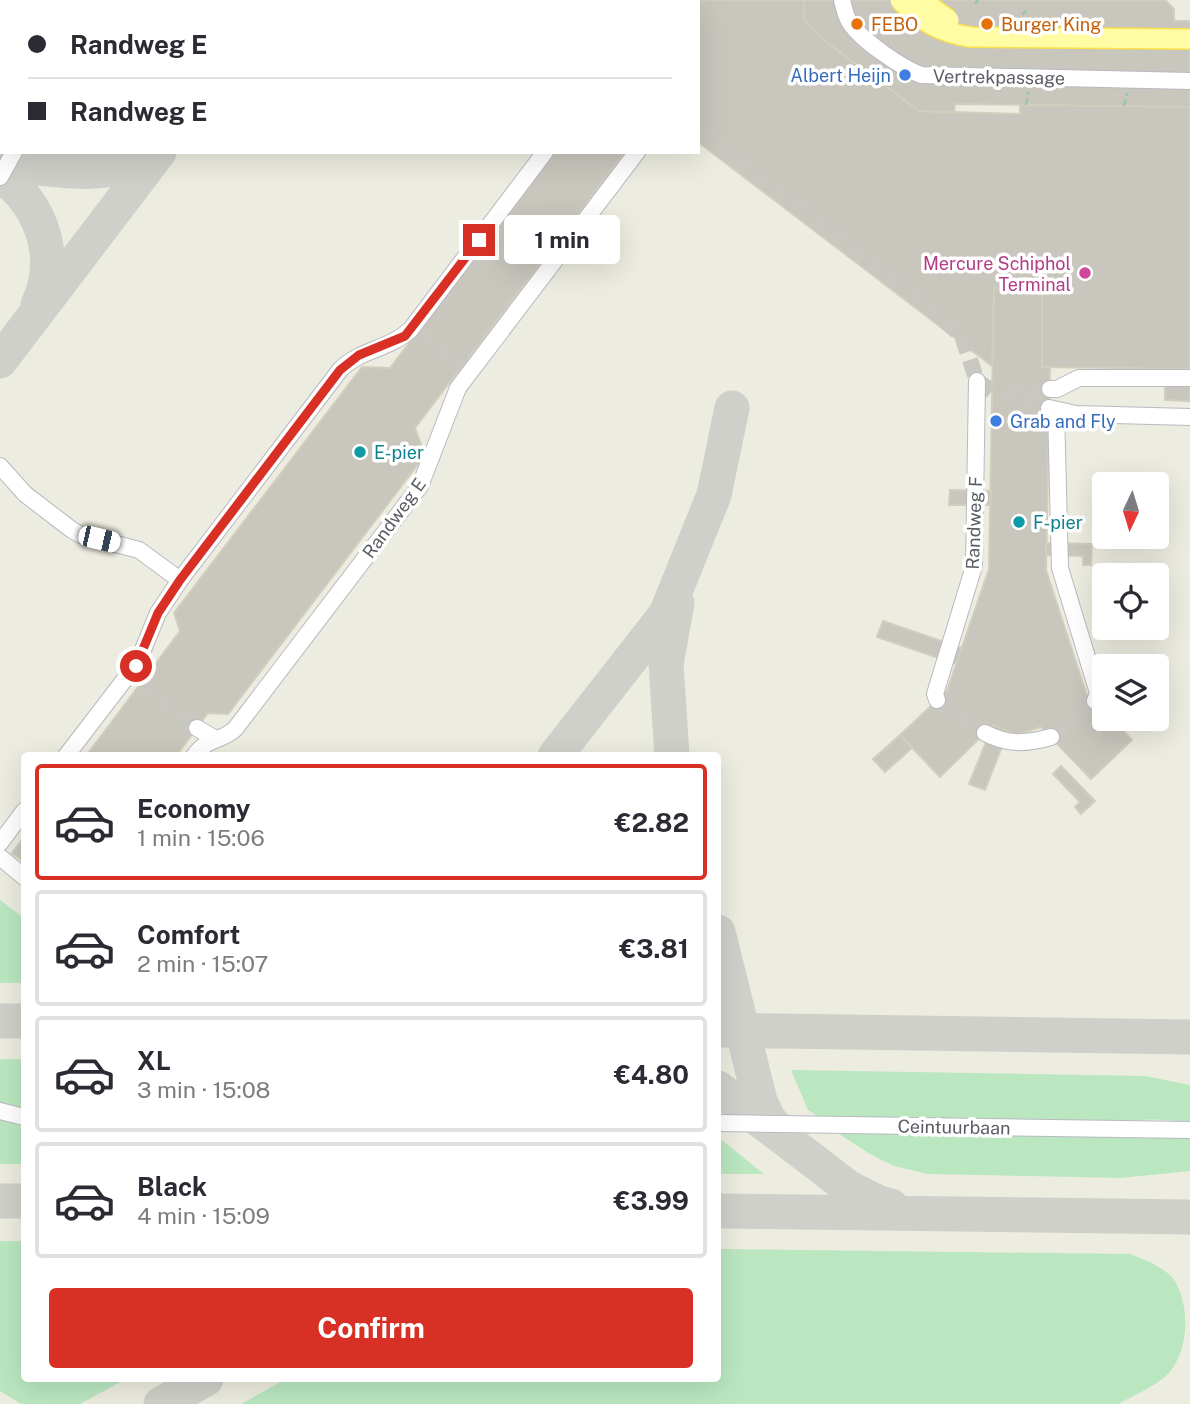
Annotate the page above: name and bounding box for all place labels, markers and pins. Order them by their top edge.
place label: FEBO [871,14,918,35]
place label: Burger King [1001,14,1101,35]
marker: FEBO [849,16,865,32]
marker: Burger King [979,16,995,32]
place label: Albert Heijn [790,65,891,86]
marker: Albert Heijn [897,67,913,83]
place label: Mercure Schiphol Terminal [923,253,1071,295]
marker: Mercure Schiphol Terminal [1077,265,1093,281]
place label: Grab and Fly [1010,411,1116,432]
marker: Grab and Fly [988,413,1004,429]
place label: E-pier [374,442,424,463]
marker: E-pier [352,444,368,460]
place label: F-pier [1033,512,1083,533]
marker: F-pier [1011,514,1027,530]

